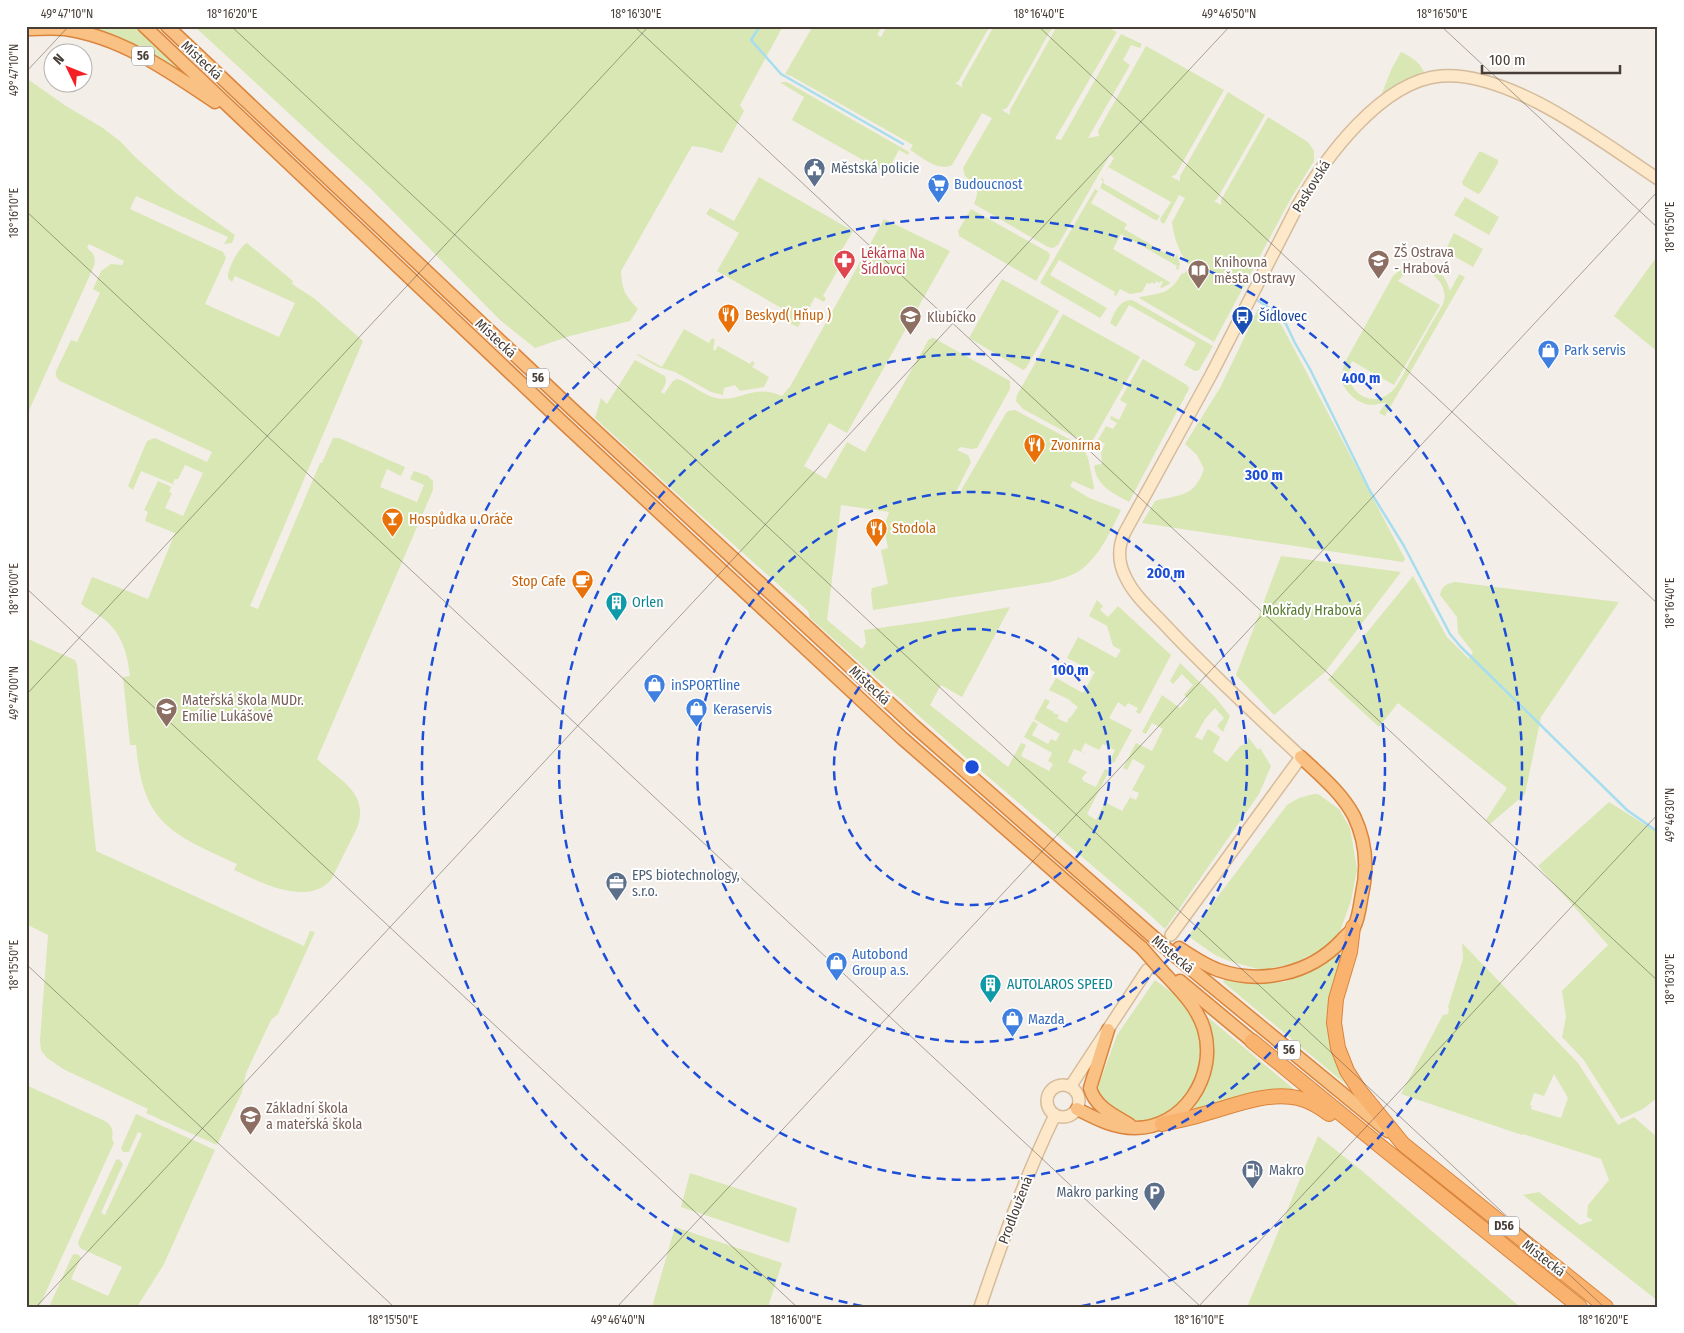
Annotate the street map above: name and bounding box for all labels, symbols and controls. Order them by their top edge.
text: 49°47'10"N [41,7,93,21]
text: 18°16'20"E [207,7,258,21]
text: 18°16'30"E [611,7,662,21]
text: 18°16'40"E [1014,7,1065,21]
text: 49°46'50"N [1202,7,1256,21]
text: 18°16'50"E [1417,7,1468,21]
street label: Místecká [178,37,226,84]
north arrow [42,42,92,92]
scale bar [1482,42,1619,74]
text: 49°47'10"N [7,44,21,96]
road number: 56 [132,46,154,66]
text: N [50,51,68,68]
text: 100 m [1489,51,1526,69]
public building icon: Městská policie [803,156,827,187]
street label: Paskovská [1289,157,1334,216]
place label: Městská policie [831,160,919,177]
supermarket icon: Budoucnost [926,172,950,203]
place label: Budoucnost [954,176,1023,193]
text: 18°16'10"E [7,188,21,238]
text: 18°16'50"E [1663,201,1677,252]
place label: ZŠ Ostrava - Hrabová [1394,243,1454,277]
place label: Lékárna Na Šídlovci [861,245,925,278]
school or university icon: ZŠ Ostrava - Hrabová [1366,248,1390,279]
pharmacy icon: Lékárna Na Šídlovci [833,249,857,280]
place label: Knihovna města Ostravy [1214,254,1296,287]
library icon: Knihovna města Ostravy [1186,258,1210,289]
restaurant icon: Beskyd( Hňup ) [717,303,741,334]
bus stop icon: Šídlovec [1231,304,1255,335]
school or university icon: Klubíčko [899,305,923,336]
place label: Beskyd( Hňup ) [745,307,831,324]
place label: Šídlovec [1259,307,1307,325]
place label: Klubíčko [927,309,976,326]
street label: Místecká [472,315,520,362]
shop icon: Park servis [1536,338,1560,369]
place label: Park servis [1564,342,1626,359]
road number: 56 [527,368,549,388]
text: 400 m [1342,369,1380,387]
restaurant icon: Zvonírna [1023,433,1047,464]
place label: Zvonírna [1051,437,1101,454]
text: 300 m [1244,466,1283,484]
bar icon: Hospůdka u Oráče [381,507,405,538]
place label: Hospůdka u Oráče [409,511,513,528]
restaurant icon: Stodola [864,516,888,547]
place label: Stodola [892,520,936,537]
text: 18°16'00"E [7,563,21,615]
text: 200 m [1146,564,1185,582]
cafe icon: Stop Cafe [570,569,594,600]
place label: Stop Cafe [512,573,566,590]
text: 18°16'40"E [1663,577,1677,628]
building icon: Orlen [604,590,628,621]
place label: Orlen [632,594,664,611]
park label: Mokřady Hrabová [1262,602,1362,619]
text: 100 m [1051,661,1089,679]
street label: Místecká [846,662,894,709]
text: 49°47'00"N [7,666,21,720]
shop icon: inSPORTline [643,673,667,704]
place label: inSPORTline [671,677,740,694]
place label: Mateřská škola MUDr. Emílie Lukášové [182,692,304,725]
school or university icon: Mateřská škola MUDr. Emílie Lukášové [154,696,178,727]
shop icon: Keraservis [685,697,709,728]
place label: Keraservis [713,701,772,718]
centre of rings [963,758,981,776]
text: 49°46'30"N [1663,788,1677,842]
place label: EPS biotechnology, s.r.o. [632,867,740,900]
office icon: EPS biotechnology, s.r.o. [604,871,628,902]
street label: Místecká [1148,932,1197,977]
text: 18°15'50"E [7,939,21,990]
place label: Autobond Group a.s. [852,946,909,979]
shop icon: Autobond Group a.s. [824,950,848,981]
text: 18°16'30"E [1663,953,1677,1004]
building icon: AUTOLAROS SPEED [979,972,1003,1003]
place label: AUTOLAROS SPEED [1007,976,1113,993]
shop icon: Mazda [1000,1007,1024,1038]
place label: Mazda [1028,1011,1065,1028]
road number: 56 [1278,1040,1300,1060]
place label: Základní škola a mateřská škola [266,1100,363,1133]
school or university icon: Základní škola a mateřská škola [238,1104,262,1135]
fuel station icon: Makro [1241,1158,1265,1189]
place label: Makro [1269,1162,1304,1179]
street label: Prodloužená [995,1174,1036,1247]
parking icon: Makro parking [1142,1180,1166,1211]
place label: Makro parking [1056,1184,1138,1201]
road number: D56 [1489,1216,1519,1236]
street label: Místecká [1519,1236,1569,1281]
text: 18°15'50"E [368,1313,419,1327]
text: 49°46'40"N [591,1313,645,1327]
text: 18°16'00"E [770,1313,822,1327]
text: 18°16'10"E [1174,1313,1224,1327]
text: 18°16'20"E [1578,1313,1629,1327]

